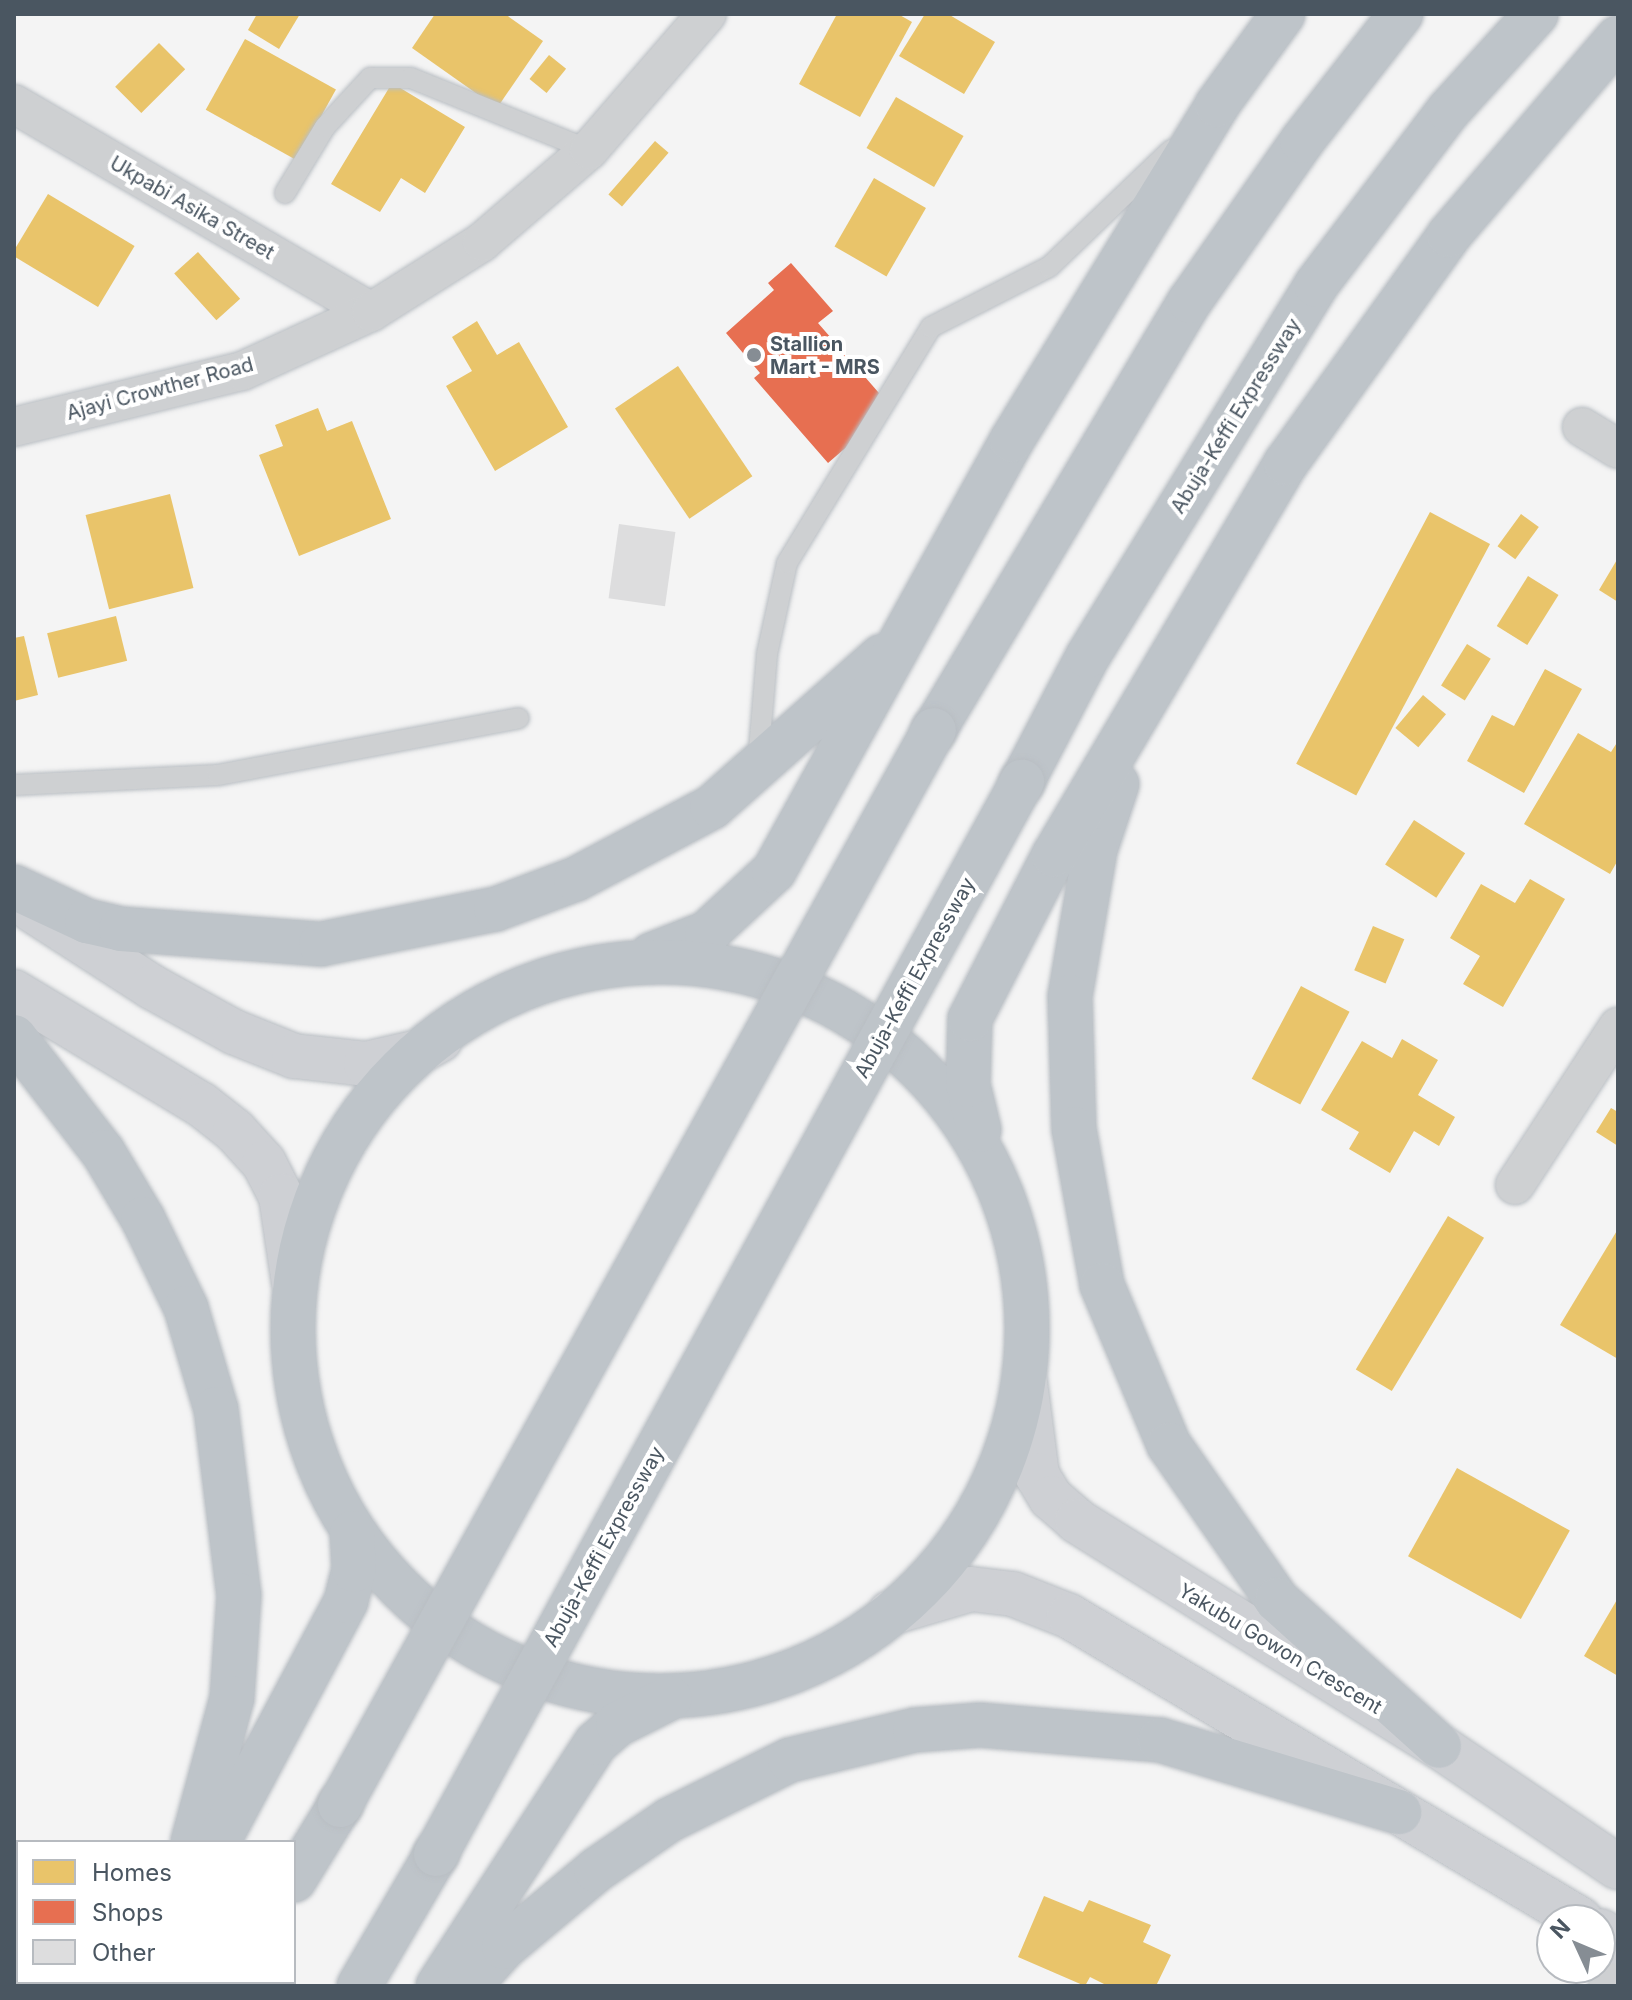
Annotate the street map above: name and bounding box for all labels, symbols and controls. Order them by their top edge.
street label: Ukpabi Asika Street [106,151,278,265]
street label: Abuja-Keffi Expressway [1166,314,1306,518]
place label: Stallion Mart - MRS [770,332,880,379]
marker: Stallion Mart - MRS [745,346,763,364]
street label: Ajayi Crowther Road [64,352,256,426]
street label: Abuja-Keffi Expressway [850,874,980,1082]
street label: Abuja-Keffi Expressway [539,1443,669,1651]
street label: Yakubu Gowon Crescent [1174,1579,1386,1719]
legend [16,1840,296,1984]
text: Homes [92,1858,172,1887]
text: Shops [92,1898,163,1927]
north arrow [1536,1904,1616,1984]
text: N [1545,1914,1575,1944]
text: Other [92,1938,155,1967]

